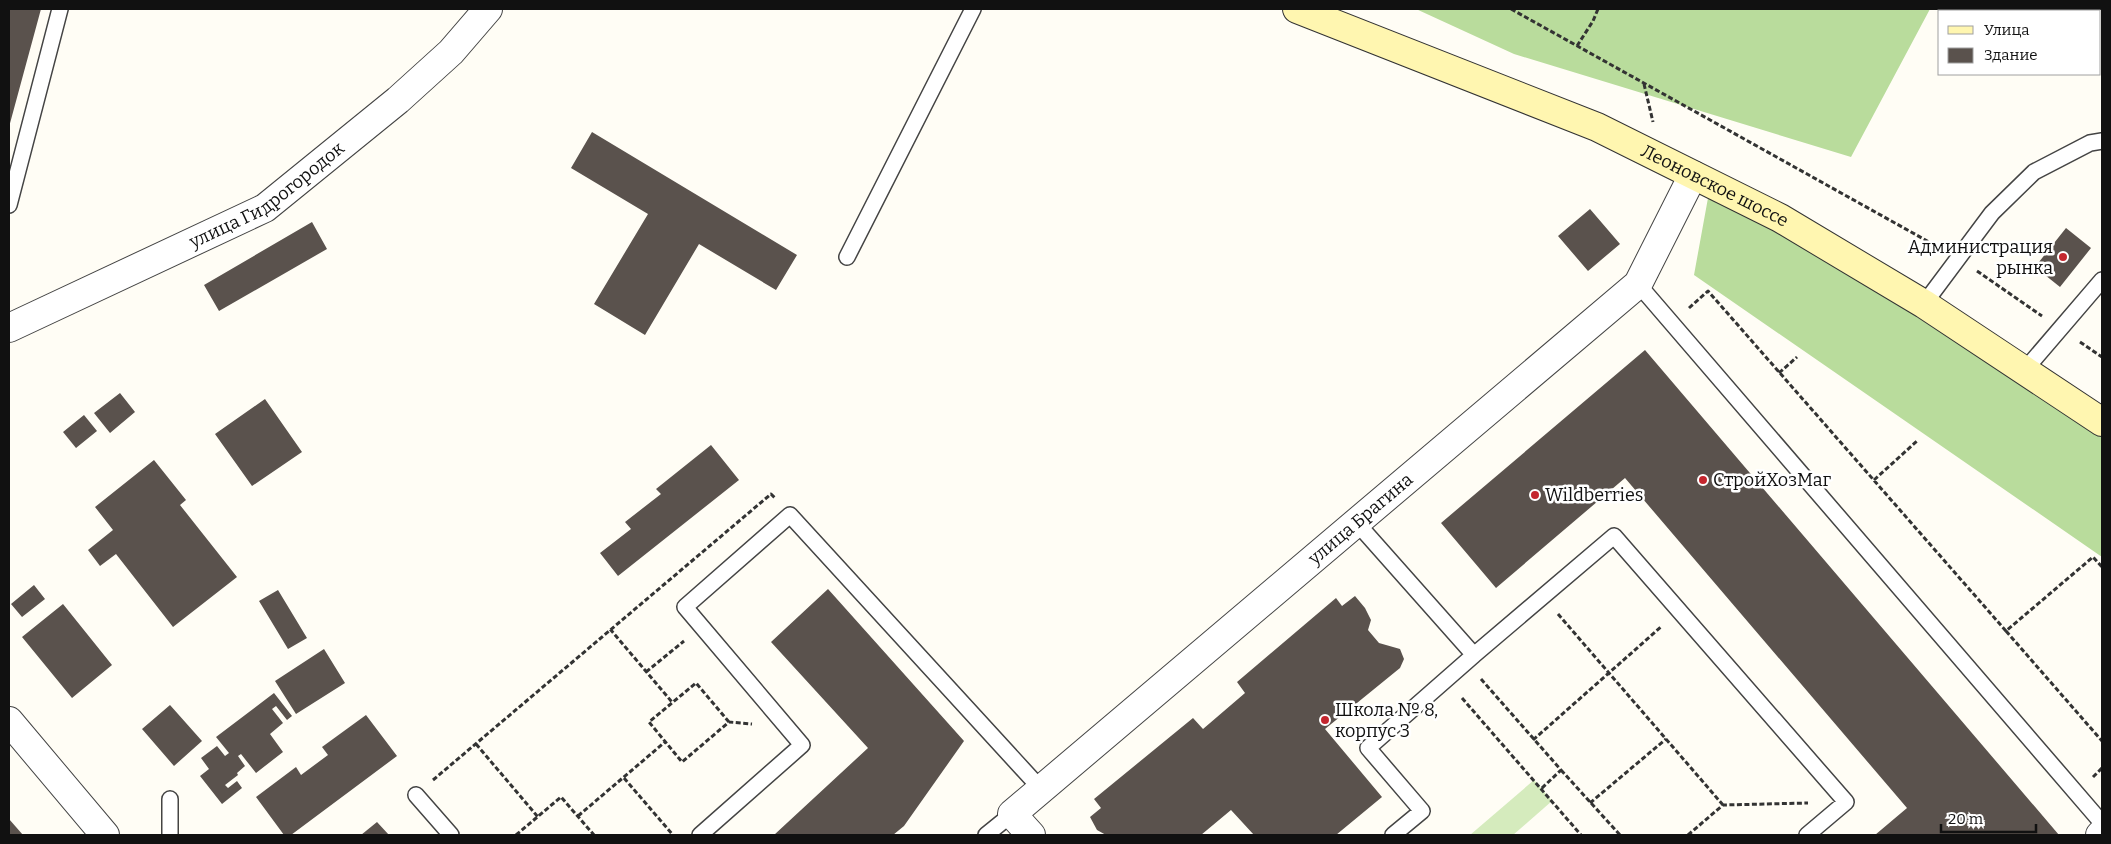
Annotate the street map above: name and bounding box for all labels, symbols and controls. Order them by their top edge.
legend [1938,10,2101,75]
text: Улица [1984,21,2030,39]
text: Здание [1984,46,2038,64]
street label: улица Гидрогородок [185,137,349,253]
street label: Леоновское шоссе [1638,140,1793,232]
place label: Администрация рынка [1908,236,2053,279]
marker: Администрация рынка [2057,251,2069,263]
street label: улица Брагина [1303,468,1417,570]
place label: СтройХозМаг [1713,469,1832,491]
marker: СтройХозМаг [1697,474,1709,486]
place label: Wildberries [1545,484,1643,506]
marker: Wildberries [1529,489,1541,501]
place label: Школа № 8, корпус 3 [1335,699,1438,742]
marker: Школа № 8, корпус 3 [1319,714,1331,726]
scale bar [1941,802,2036,834]
text: 20 m [1948,810,1984,828]

